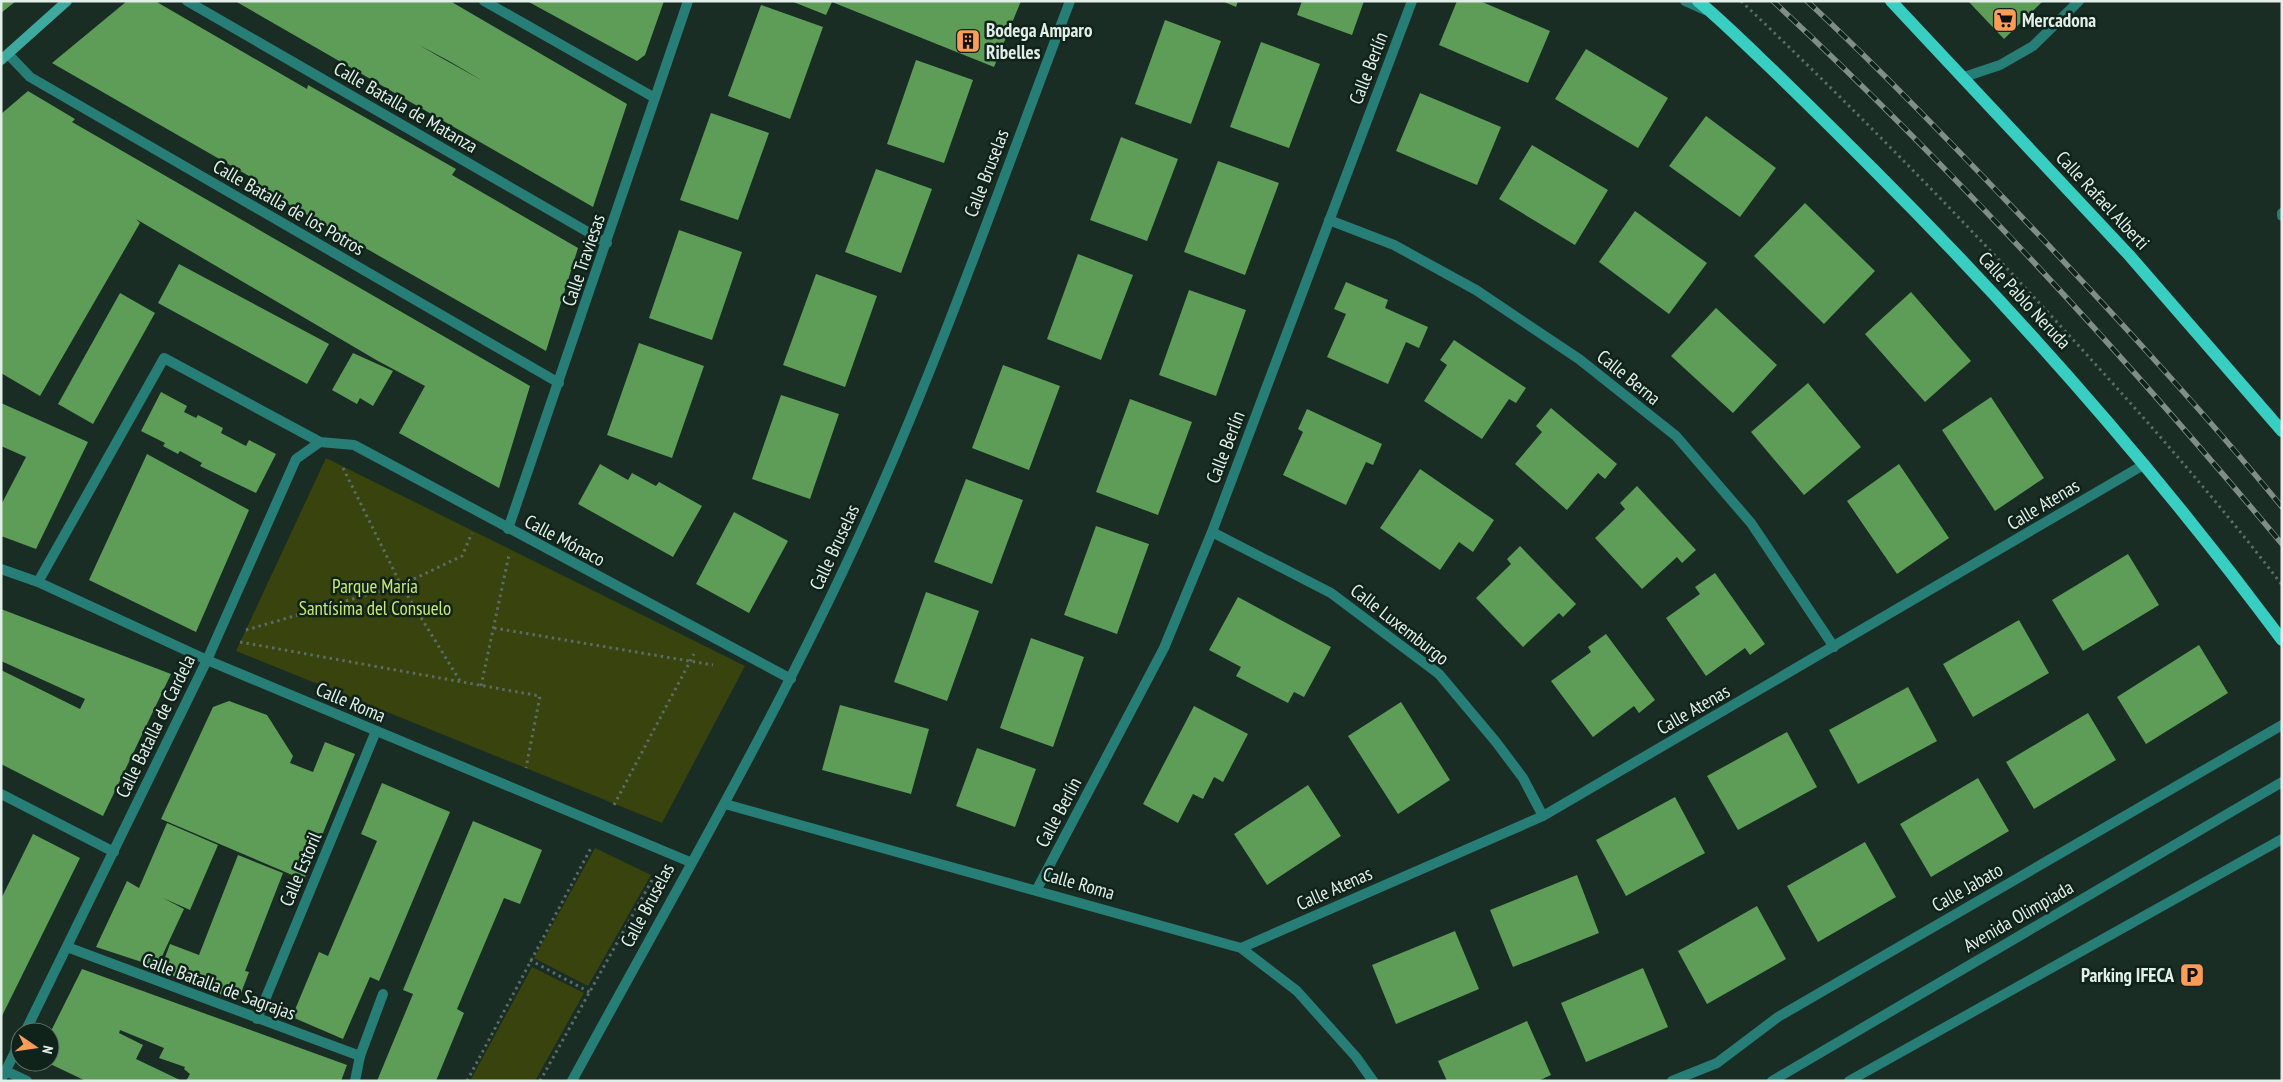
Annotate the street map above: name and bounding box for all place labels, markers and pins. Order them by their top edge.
supermarket icon: Mercadona [1992,7,2018,33]
place label: Mercadona [2022,8,2096,32]
place label: Bodega Amparo Ribelles [986,18,1092,64]
building icon: Bodega Amparo Ribelles [955,28,981,54]
parking icon: Parking IFECA [2179,962,2205,988]
place label: Parking IFECA [2081,963,2174,987]

